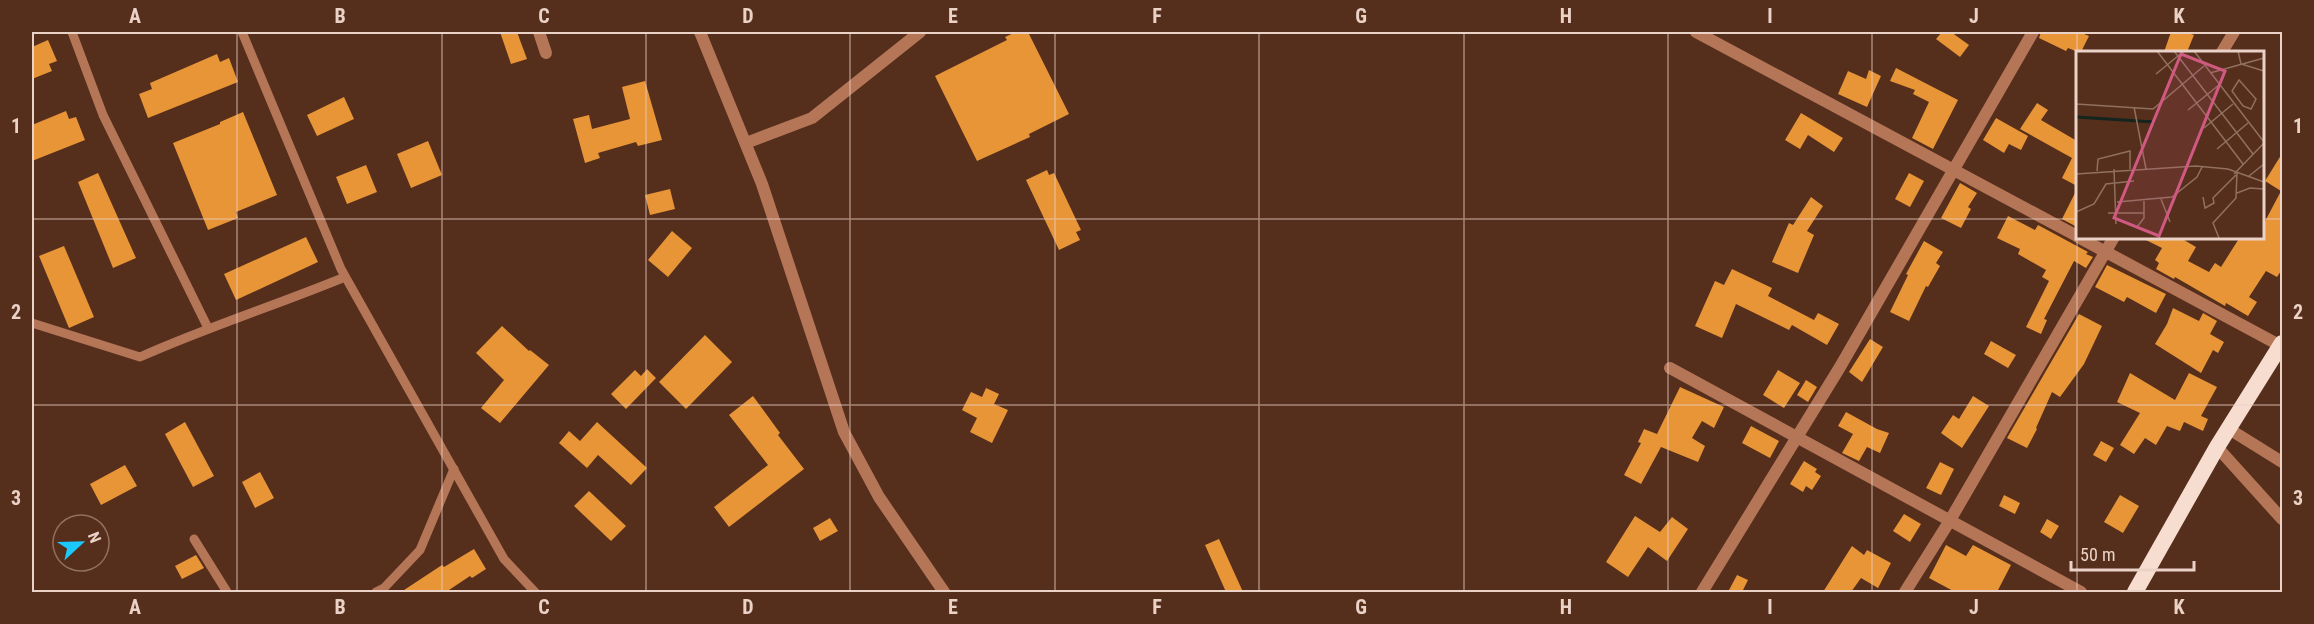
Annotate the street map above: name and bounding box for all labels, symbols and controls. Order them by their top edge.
text: A [129,4,141,28]
text: B [334,4,346,28]
text: C [538,4,550,28]
text: D [742,4,754,28]
text: E [948,4,958,28]
text: F [1152,4,1162,28]
text: G [1355,4,1367,28]
text: H [1560,4,1572,28]
text: I [1767,4,1773,28]
text: J [1969,4,1979,28]
text: K [2173,4,2185,28]
inset map [2076,51,2263,238]
text: 1 [11,114,21,138]
text: 1 [2293,114,2303,138]
text: 2 [11,300,21,324]
text: 2 [2293,300,2303,324]
text: 3 [11,486,21,510]
text: 3 [2293,486,2303,510]
north arrow [51,513,111,573]
text: N [84,529,105,546]
scale bar [2071,534,2194,572]
text: 50 m [2080,544,2115,565]
text: A [129,595,141,619]
text: B [334,595,346,619]
text: C [538,595,550,619]
text: D [742,595,754,619]
text: E [948,595,958,619]
text: F [1152,595,1162,619]
text: G [1355,595,1367,619]
text: H [1560,595,1572,619]
text: I [1767,595,1773,619]
text: J [1969,595,1979,619]
text: K [2173,595,2185,619]

